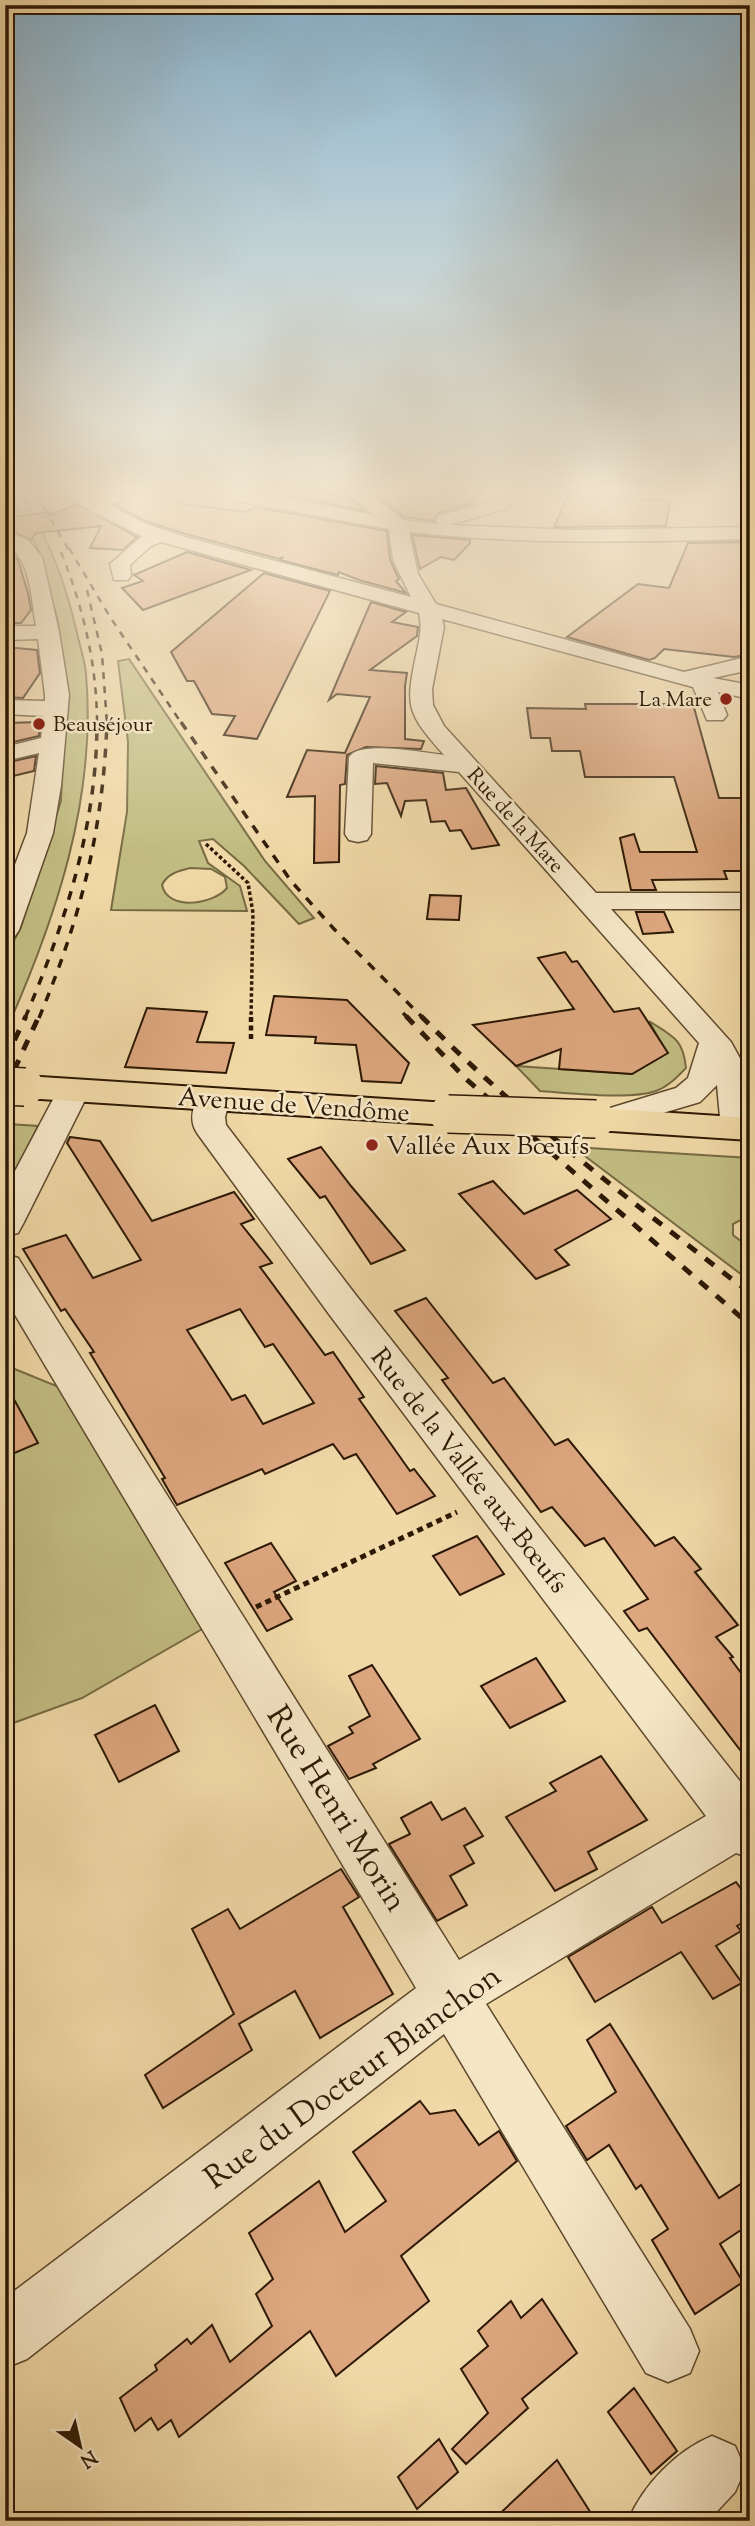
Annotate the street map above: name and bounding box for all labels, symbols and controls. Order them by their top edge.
place label: La Mare [639,686,712,716]
marker: La Mare [718,691,734,707]
place label: Beauséjour [53,711,153,741]
marker: Beauséjour [31,716,47,732]
street label: Rue de la Mare [459,762,570,881]
street label: Avenue de Vendôme [177,1080,411,1133]
place label: Vallée Aux Bœufs [386,1129,589,1166]
marker: Vallée Aux Bœufs [364,1137,380,1153]
street label: Rue de la Vallée aux Bœufs [360,1341,576,1602]
street label: Rue Henri Morin [254,1698,417,1922]
street label: Rue du Docteur Blanchon [196,1955,512,2202]
north arrow [46,2410,116,2480]
text: N [74,2443,102,2473]

